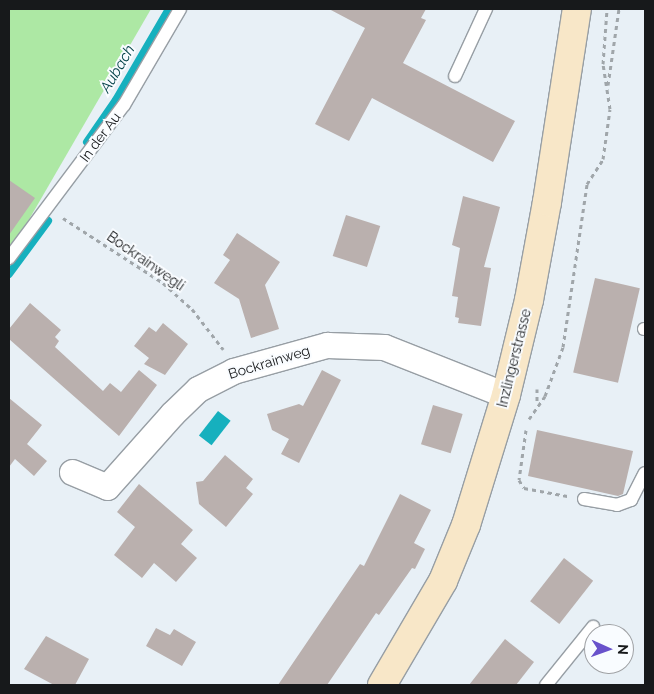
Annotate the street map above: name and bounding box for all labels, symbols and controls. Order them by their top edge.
water label: Aubach [97,42,139,96]
street label: In der Au [76,109,124,165]
street label: Bockrainwegli [104,228,188,294]
street label: Inzlingerstrasse [494,307,534,409]
street label: Bockrainweg [226,342,312,382]
north arrow [584,624,634,674]
text: N [615,644,631,655]

